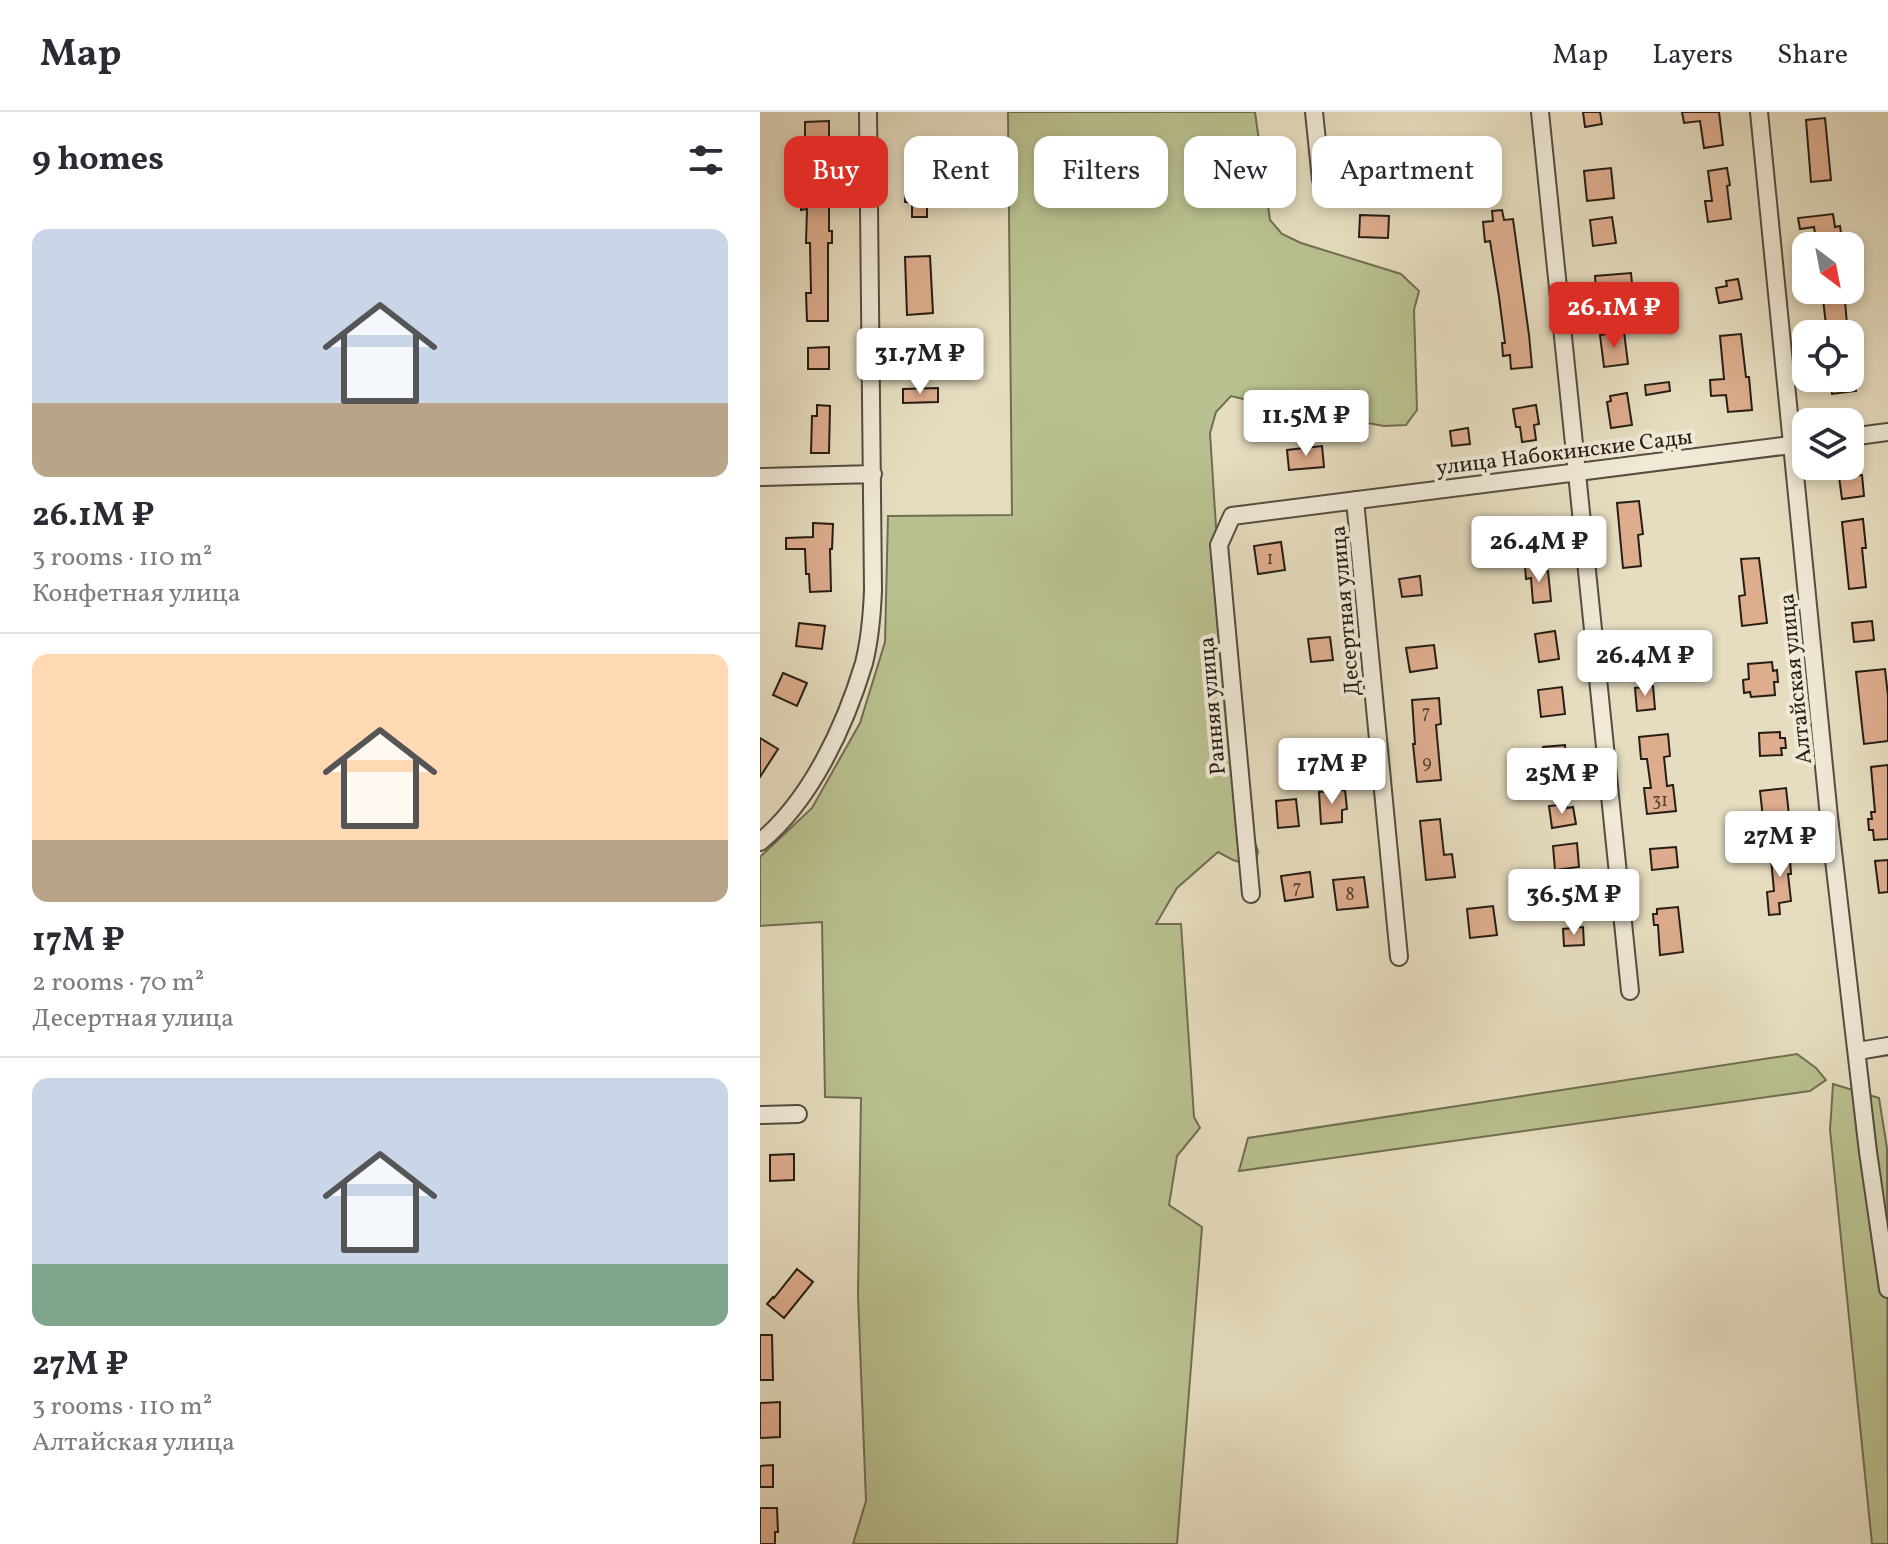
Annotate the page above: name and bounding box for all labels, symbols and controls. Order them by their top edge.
text: Map [40,29,121,82]
text: Map [1552,36,1608,75]
text: Layers [1652,36,1733,75]
text: Share [1777,36,1848,75]
chip: Buy [784,136,888,208]
chip: Rent [904,136,1018,208]
chip: Filters [1034,136,1168,208]
chip: New [1184,136,1296,208]
chip: Apartment [1312,136,1502,208]
text: 9 homes [32,137,164,184]
icon: filters [684,138,728,182]
north arrow [1792,232,1864,304]
map controls [1792,232,1864,480]
icon: home [308,281,452,425]
pin: 26.1M ₽ [1540,282,1688,350]
text: 26.1M ₽ [1567,290,1661,326]
button: locate [1792,320,1864,392]
pin: 31.7M ₽ [846,328,994,396]
text: 31.7M ₽ [875,336,965,372]
pin: 11.5M ₽ [1232,390,1380,458]
text: 11.5M ₽ [1262,398,1350,434]
button: layers [1792,408,1864,480]
street label: улица Набокинские Сады [1434,422,1694,485]
text: 26.1M ₽ [32,493,155,540]
pin: 26.4M ₽ [1465,516,1613,584]
street label: Десертная улица [1324,524,1369,697]
text: 26.4M ₽ [1489,524,1589,560]
text: 3 rooms · 110 m² [32,540,212,576]
house number: 1 [1267,547,1273,572]
text: Конфетная улица [32,576,241,612]
street label: Алтайская улица [1772,592,1821,766]
pin: 26.4M ₽ [1571,630,1719,698]
street label: Ранняя улица [1192,635,1235,776]
text: 26.4M ₽ [1595,638,1695,674]
house number: 7 [1422,701,1430,726]
icon: home [308,706,452,850]
pin: 17M ₽ [1276,738,1388,806]
text: 17M ₽ [1296,746,1368,782]
pin: 25M ₽ [1506,748,1618,816]
house number: 9 [1422,751,1432,776]
text: 25M ₽ [1525,756,1599,792]
house number: 31 [1652,789,1668,814]
pin: 27M ₽ [1724,811,1836,879]
text: 27M ₽ [1743,819,1817,855]
pin: 36.5M ₽ [1500,869,1648,937]
house number: 7 [1293,876,1301,901]
text: 36.5M ₽ [1526,877,1622,913]
house number: 8 [1345,883,1355,908]
text: 17M ₽ [32,918,125,965]
text: 2 rooms · 70 m² [32,965,204,1001]
text: Десертная улица [32,1001,234,1037]
icon: home [308,1130,452,1274]
text: 27M ₽ [32,1342,129,1389]
text: 3 rooms · 110 m² [32,1389,212,1425]
text: Алтайская улица [32,1425,235,1461]

